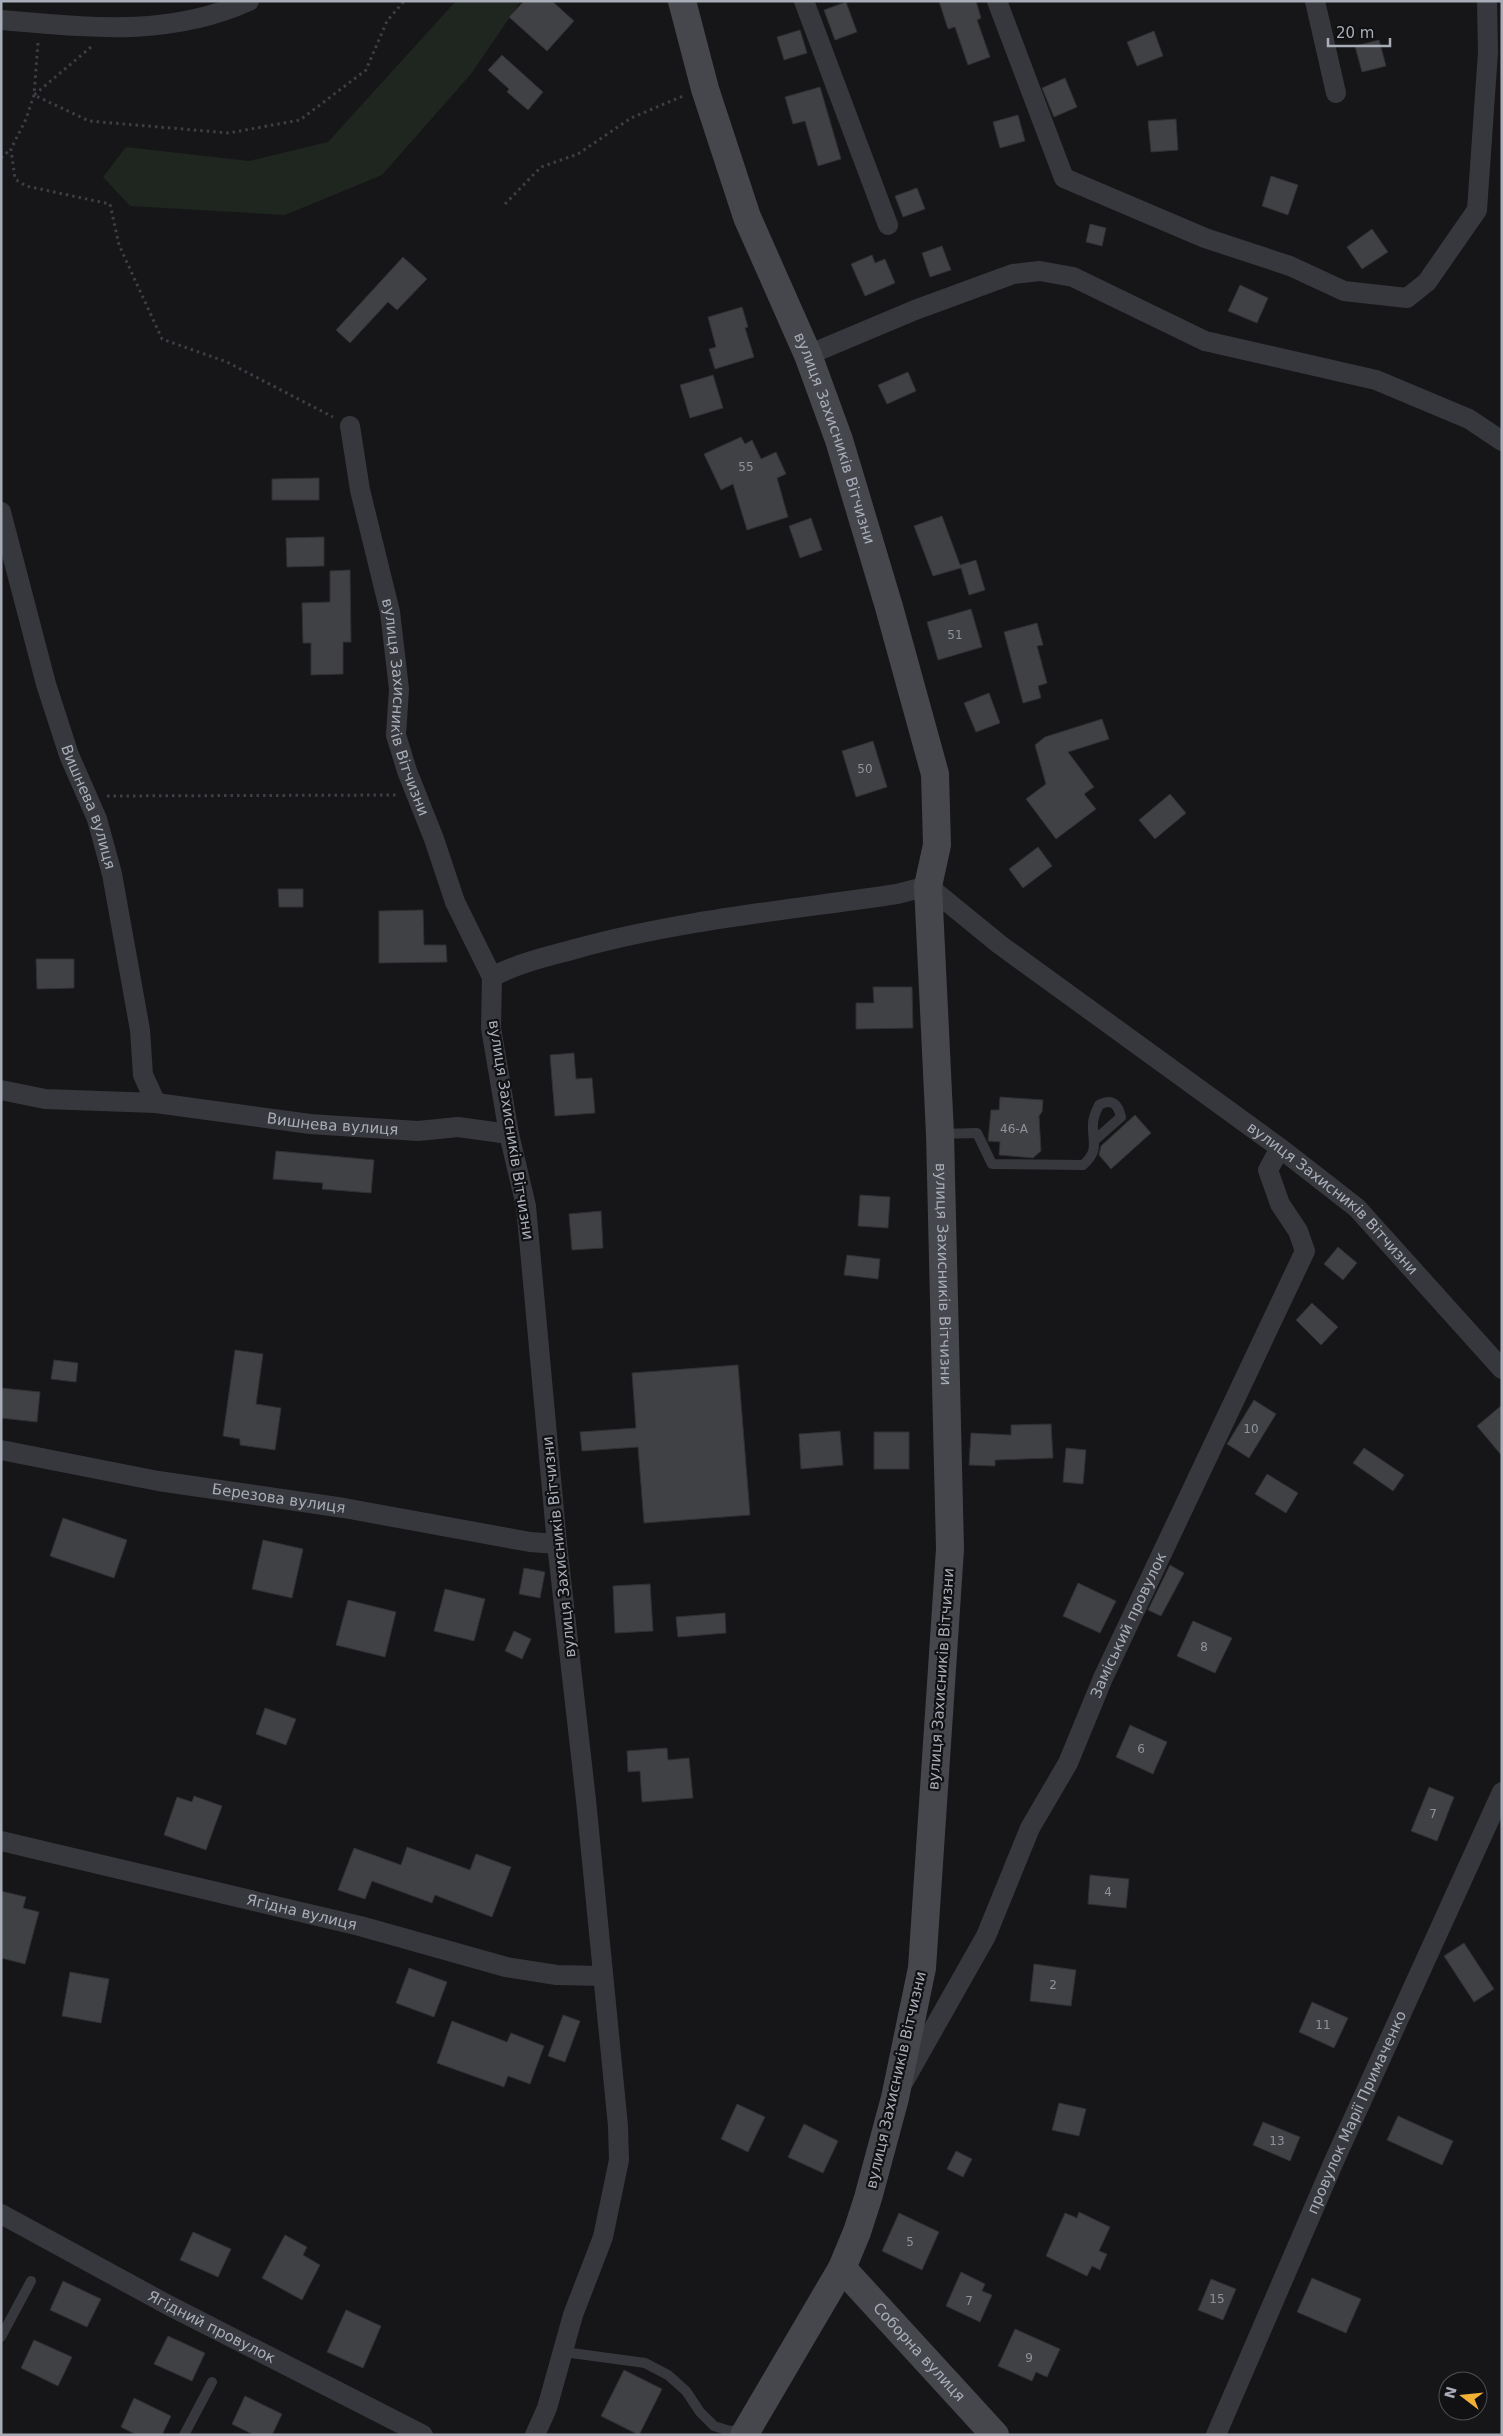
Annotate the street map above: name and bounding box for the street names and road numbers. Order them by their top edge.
street label: вулиця Захисників Вітчизни [790,330,879,546]
street label: вулиця Захисників Вітчизни [378,597,433,819]
street label: Вишнева вулиця [57,742,119,871]
street label: вулиця Захисників Вітчизни [485,1019,537,1241]
street label: Вишнева вулиця [266,1109,399,1139]
street label: вулиця Захисників Вітчизни [1244,1118,1422,1278]
street label: вулиця Захисників Вітчизни [932,1163,955,1386]
street label: вулиця Захисників Вітчизни [538,1435,580,1659]
street label: Березова вулиця [211,1480,347,1517]
street label: Заміський провулок [1087,1549,1170,1701]
street label: вулиця Захисників Вітчизни [924,1567,958,1791]
street label: Ягідна вулиця [245,1890,359,1934]
street label: вулиця Захисників Вітчизни [862,1970,930,2190]
street label: провулок Марії Примаченко [1303,2008,1410,2217]
street label: Ягідний провулок [145,2287,278,2367]
street label: Соборна вулиця [869,2299,969,2405]

